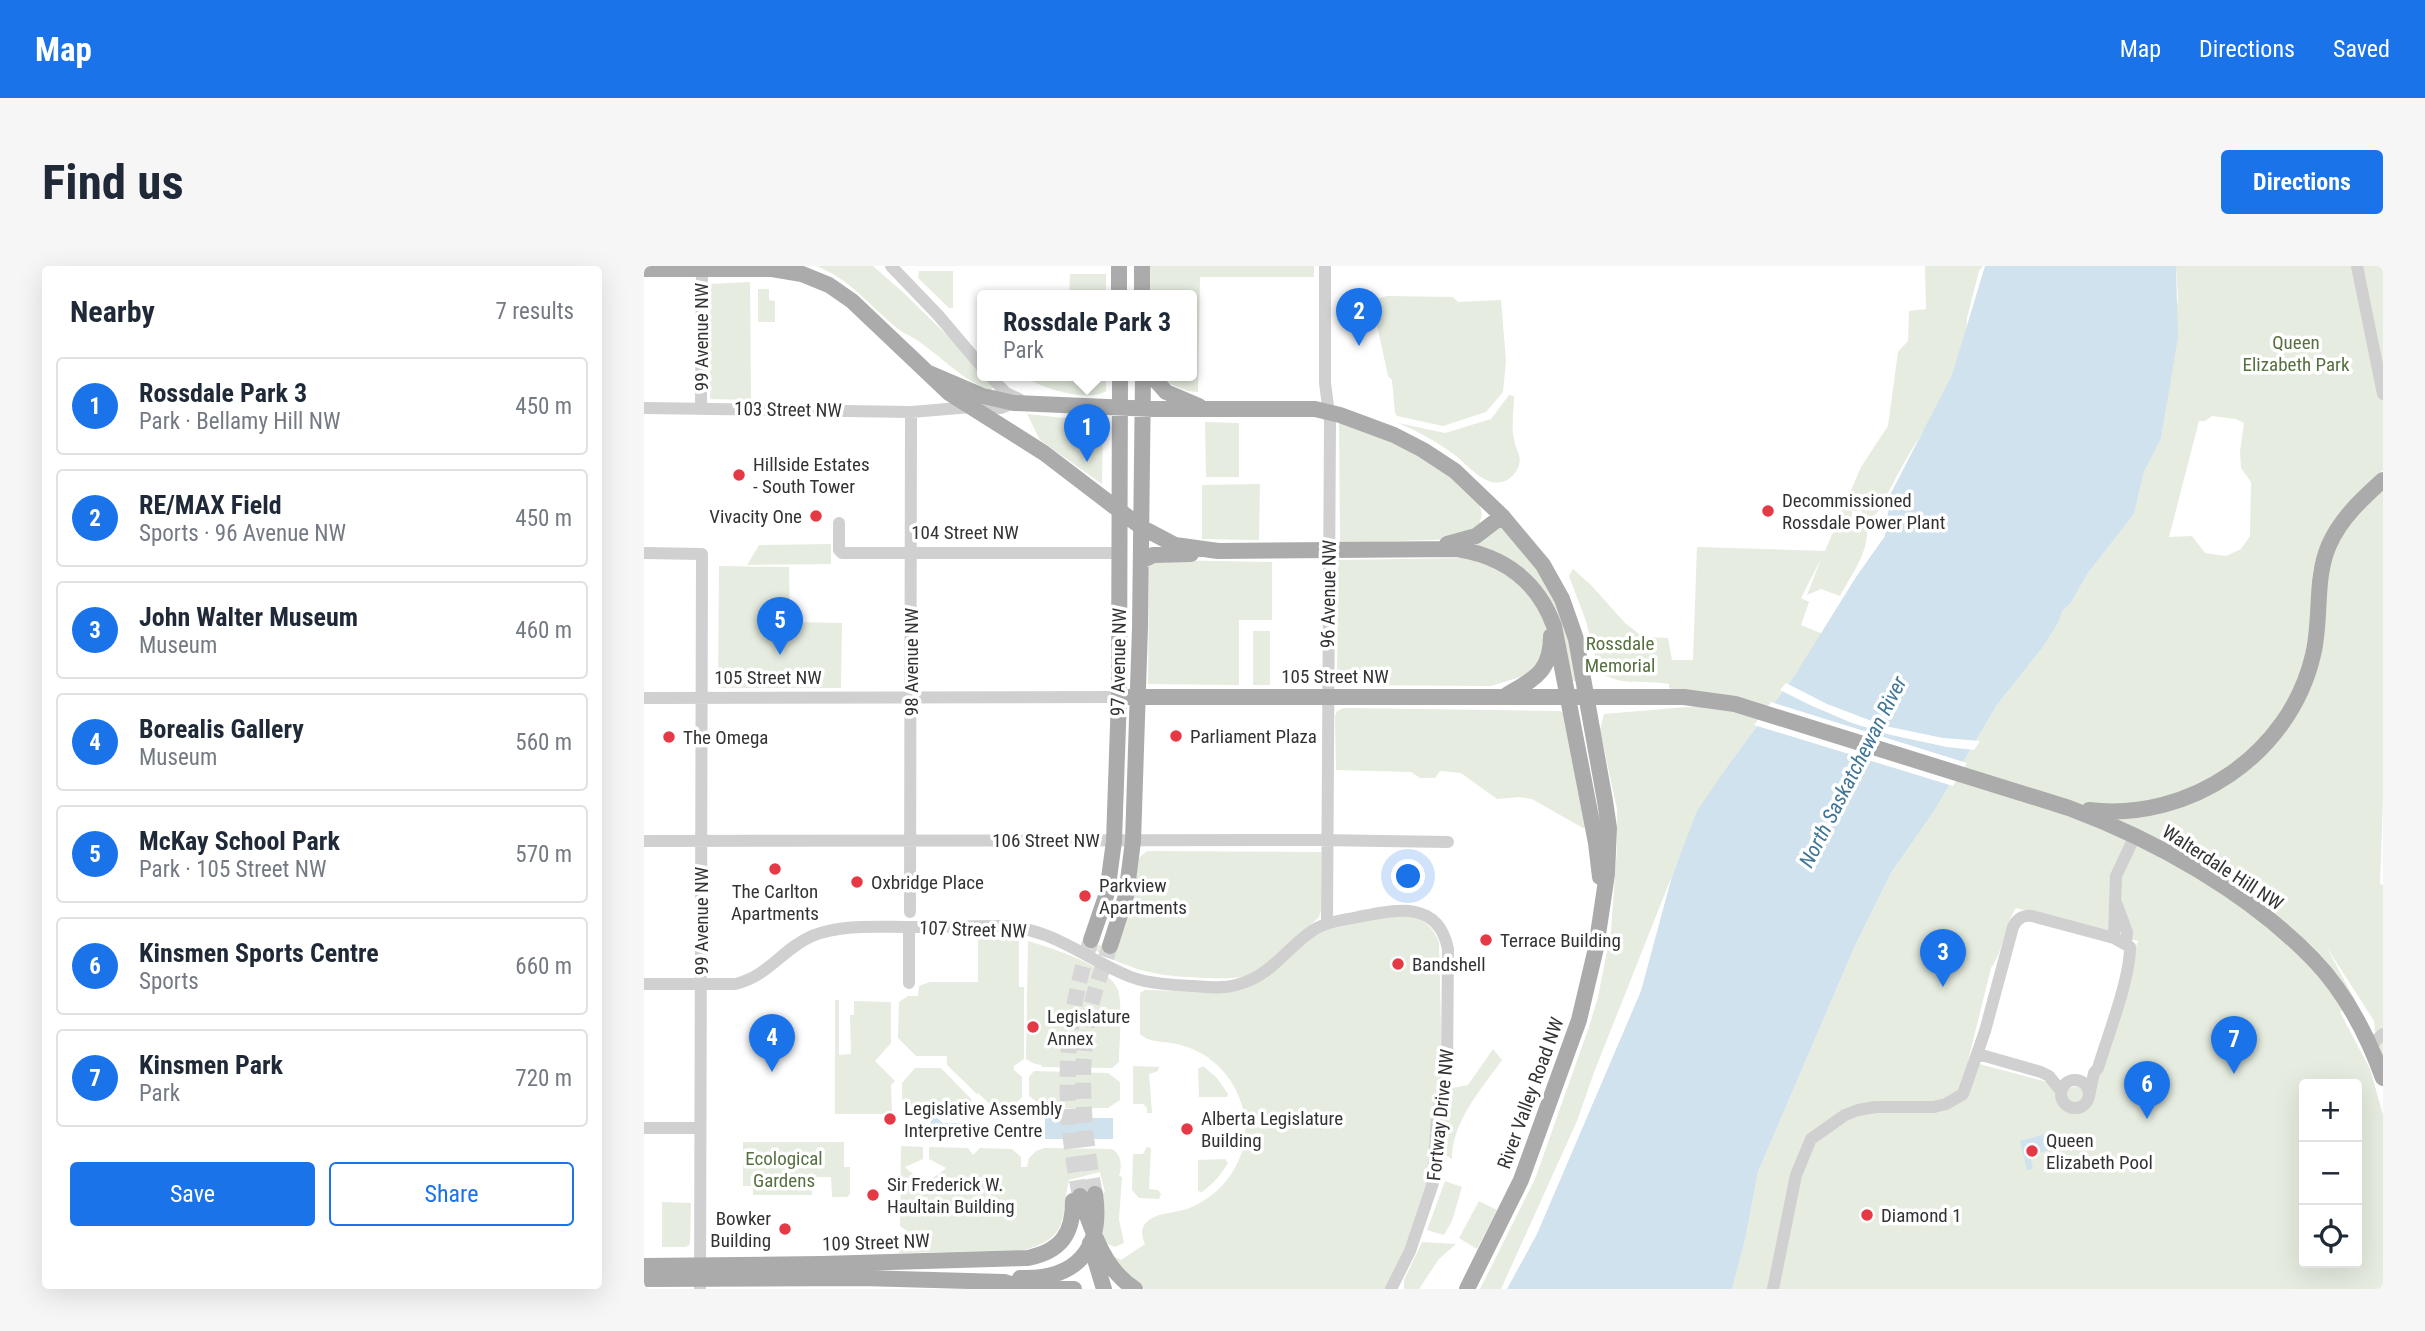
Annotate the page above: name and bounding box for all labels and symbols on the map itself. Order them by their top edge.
street label: 99 Avenue NW [690,283,713,391]
pin: 2 [1336,288,1382,346]
park label: Queen Elizabeth Park [2243,331,2350,376]
street label: 103 Street NW [734,397,842,422]
pin: 1 [1064,404,1110,462]
place label: Hillside Estates - South Tower [753,453,870,498]
marker: Hillside Estates - South Tower [731,467,747,483]
place label: Decommissioned Rossdale Power Plant [1782,489,1945,534]
marker: Decommissioned Rossdale Power Plant [1760,503,1776,519]
place label: Vivacity One [709,505,802,528]
marker: Vivacity One [808,508,824,524]
street label: 104 Street NW [911,521,1019,544]
street label: 96 Avenue NW [1316,540,1341,648]
pin: 5 [757,597,803,655]
street label: 98 Avenue NW [900,608,923,716]
street label: 97 Avenue NW [1106,608,1131,716]
park label: Rossdale Memorial [1585,632,1655,677]
street label: 105 Street NW [1281,665,1389,688]
street label: 105 Street NW [714,666,822,689]
water label: North Saskatchewan River [1794,672,1912,871]
place label: Parliament Plaza [1190,725,1317,748]
place label: The Omega [683,726,768,749]
marker: Parliament Plaza [1168,728,1184,744]
marker: The Omega [661,729,677,745]
street label: Walterdale Hill NW [2158,820,2287,915]
street label: 106 Street NW [992,829,1100,852]
your location [1391,859,1425,893]
marker: The Carlton Apartments [767,861,783,877]
street label: 99 Avenue NW [690,867,713,975]
place label: Oxbridge Place [871,871,984,894]
marker: Oxbridge Place [849,874,865,890]
place label: Parkview Apartments [1099,874,1187,919]
place label: The Carlton Apartments [731,880,819,925]
marker: Parkview Apartments [1077,888,1093,904]
street label: 107 Street NW [919,916,1027,943]
place label: Terrace Building [1500,929,1621,952]
pin: 3 [1920,929,1966,987]
marker: Terrace Building [1478,932,1494,948]
place label: Bandshell [1412,953,1486,976]
marker: Bandshell [1390,956,1406,972]
place label: Legislature Annex [1047,1005,1130,1050]
pin: 4 [749,1014,795,1072]
street label: River Valley Road NW [1492,1014,1569,1172]
pin: 7 [2211,1016,2257,1074]
marker: Legislature Annex [1025,1019,1041,1035]
street label: Fortway Drive NW [1422,1048,1459,1182]
pin: 6 [2124,1061,2170,1119]
place label: Legislative Assembly Interpretive Centre [904,1097,1062,1142]
place label: Alberta Legislature Building [1201,1107,1343,1152]
marker: Legislative Assembly Interpretive Centre [882,1111,898,1127]
marker: Alberta Legislature Building [1179,1121,1195,1137]
place label: Queen Elizabeth Pool [2046,1129,2153,1174]
marker: Queen Elizabeth Pool [2024,1143,2040,1159]
park label: Ecological Gardens [745,1147,823,1192]
place label: Sir Frederick W. Haultain Building [887,1173,1015,1218]
marker: Sir Frederick W. Haultain Building [865,1187,881,1203]
place label: Diamond 1 [1881,1204,1962,1227]
place label: Bowker Building [710,1207,771,1252]
marker: Diamond 1 [1859,1207,1875,1223]
marker: Bowker Building [777,1221,793,1237]
street label: 109 Street NW [822,1229,930,1256]

